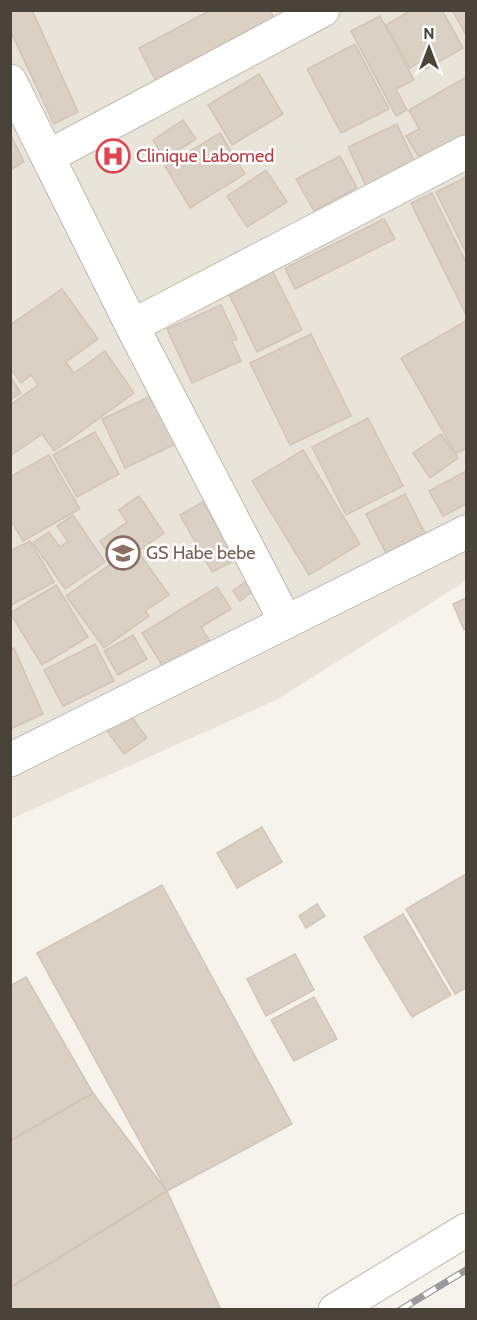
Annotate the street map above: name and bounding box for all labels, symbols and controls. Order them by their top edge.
north arrow [399,18,459,78]
text: N [423,24,435,43]
hospital icon: Clinique Labomed [95,138,131,174]
place label: Clinique Labomed [136,145,274,167]
school or university icon: GS Habe bebe [105,535,141,571]
place label: GS Habe bebe [146,542,256,564]

